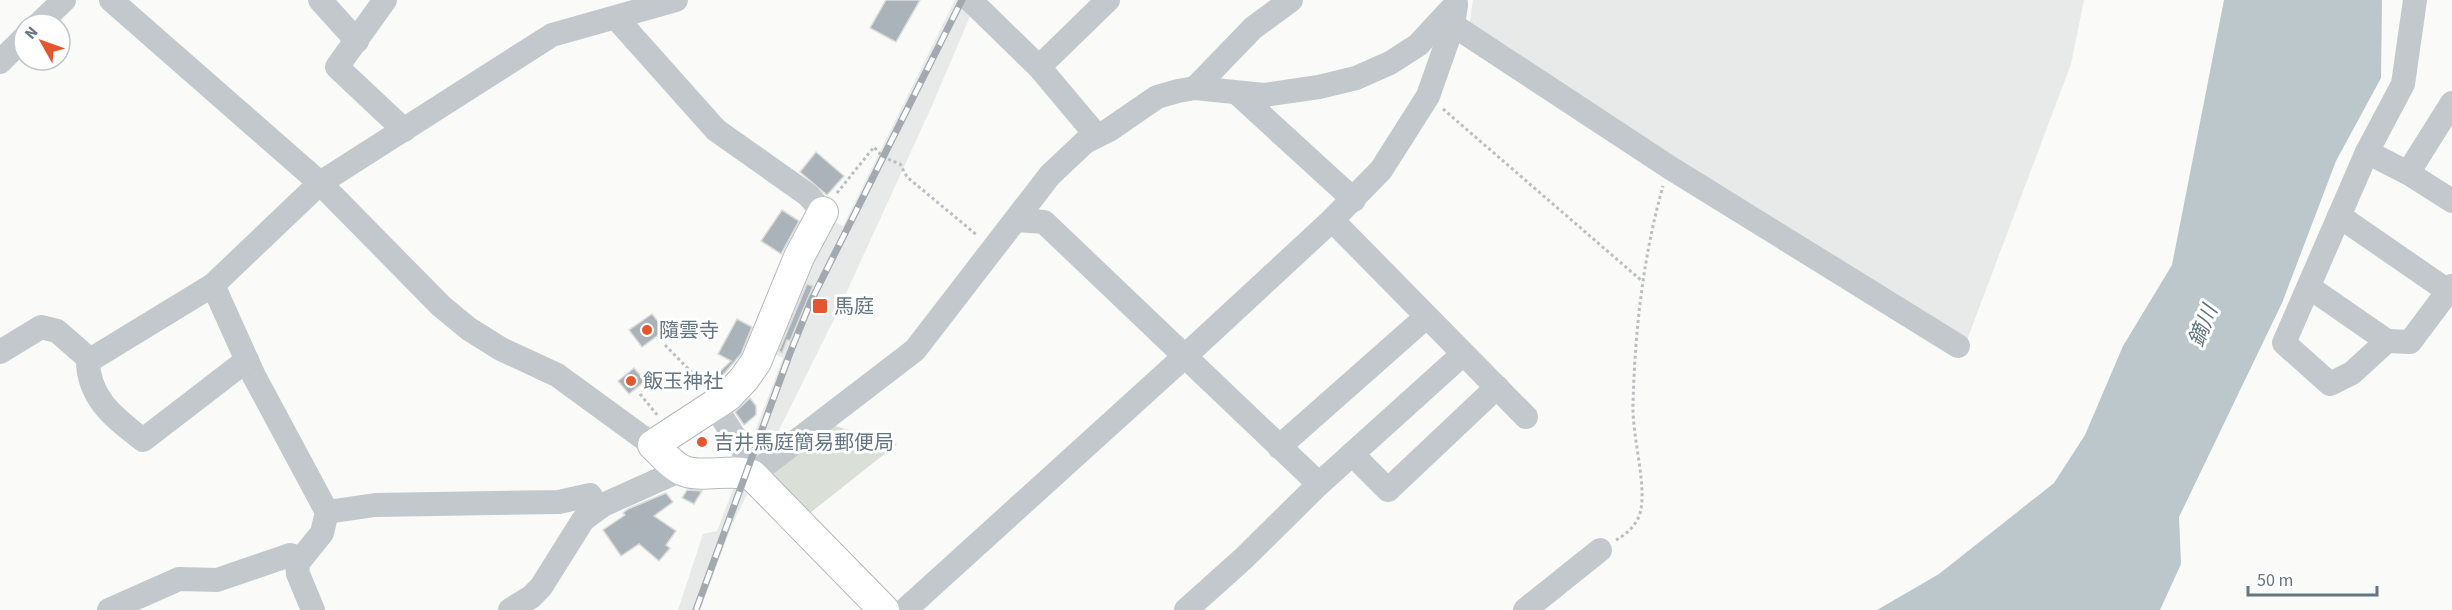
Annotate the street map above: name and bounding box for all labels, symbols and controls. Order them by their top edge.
north arrow [12,12,72,72]
text: N [19,22,43,44]
place label: 馬庭 [834,293,874,321]
marker: 馬庭 [811,297,829,315]
water label: 鏑川 [2181,299,2226,351]
place label: 隨雲寺 [659,317,719,345]
marker: 隨雲寺 [640,323,654,337]
place label: 飯玉神社 [643,368,723,396]
marker: 飯玉神社 [624,374,638,388]
place label: 吉井馬庭簡易郵便局 [714,429,894,457]
marker: 吉井馬庭簡易郵便局 [695,435,709,449]
scale bar [2248,559,2377,597]
text: 50 m [2257,568,2293,593]

